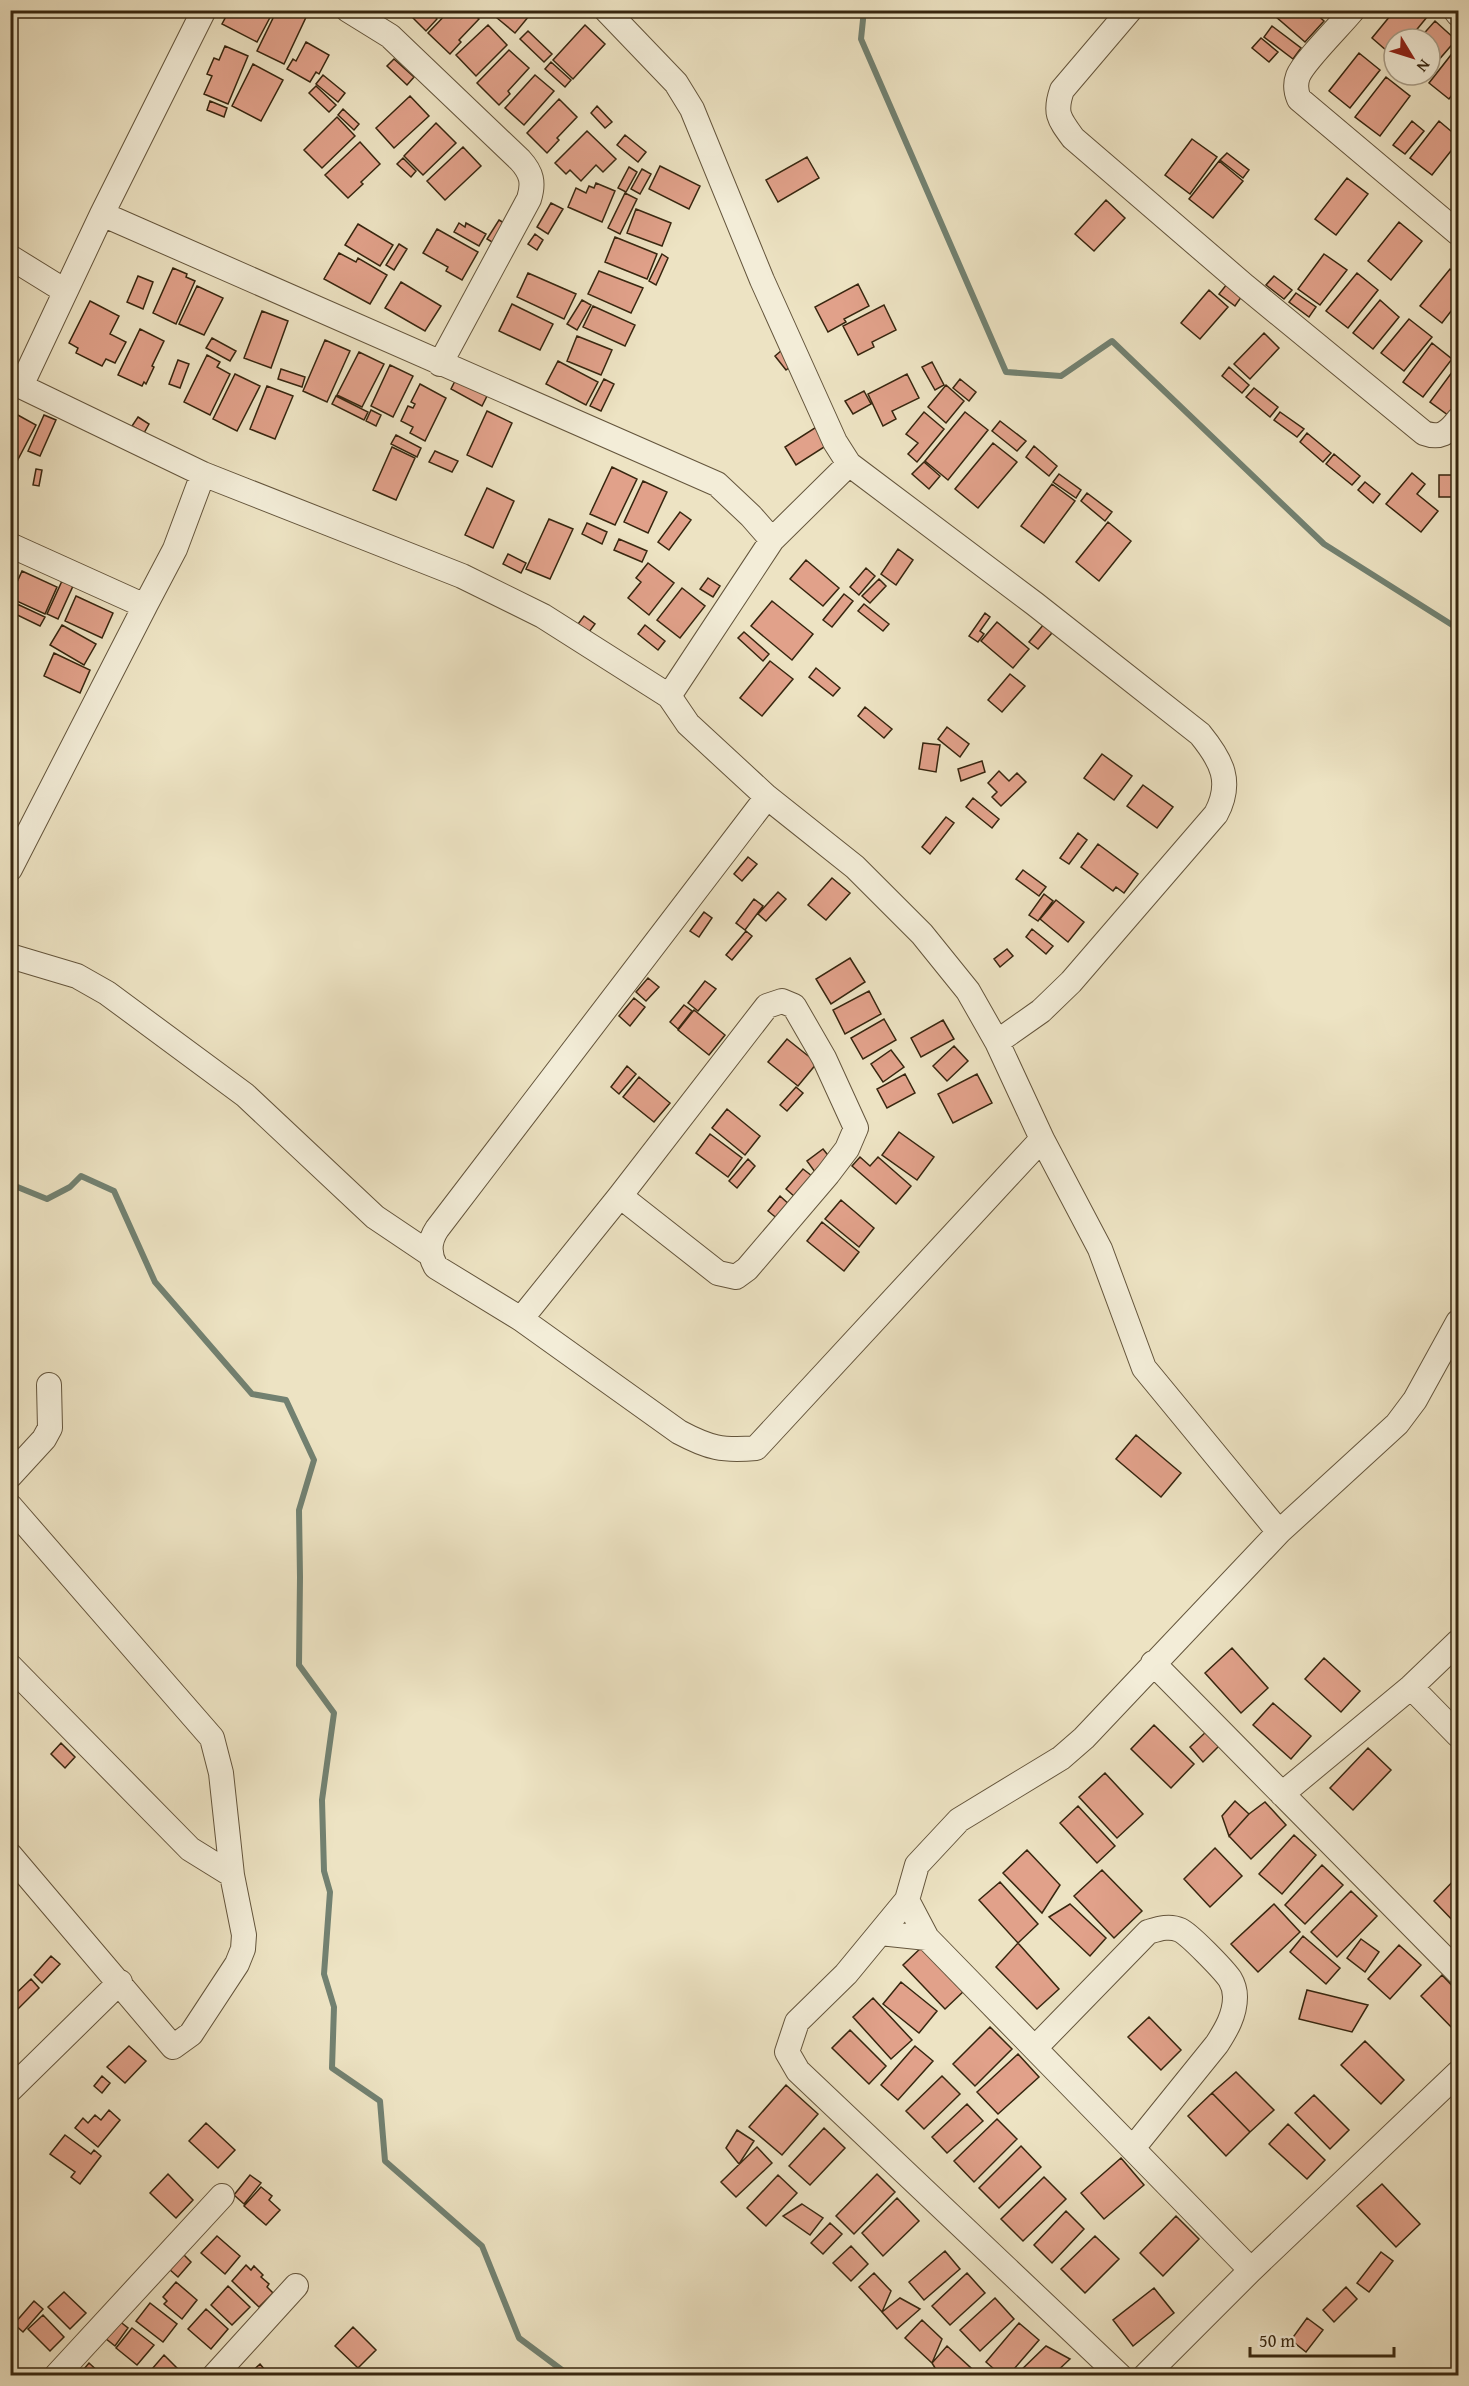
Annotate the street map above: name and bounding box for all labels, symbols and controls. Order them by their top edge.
north arrow [1382,27,1442,87]
text: N [1411,55,1437,78]
scale bar [1250,2320,1394,2358]
text: 50 m [1259,2327,1295,2354]

